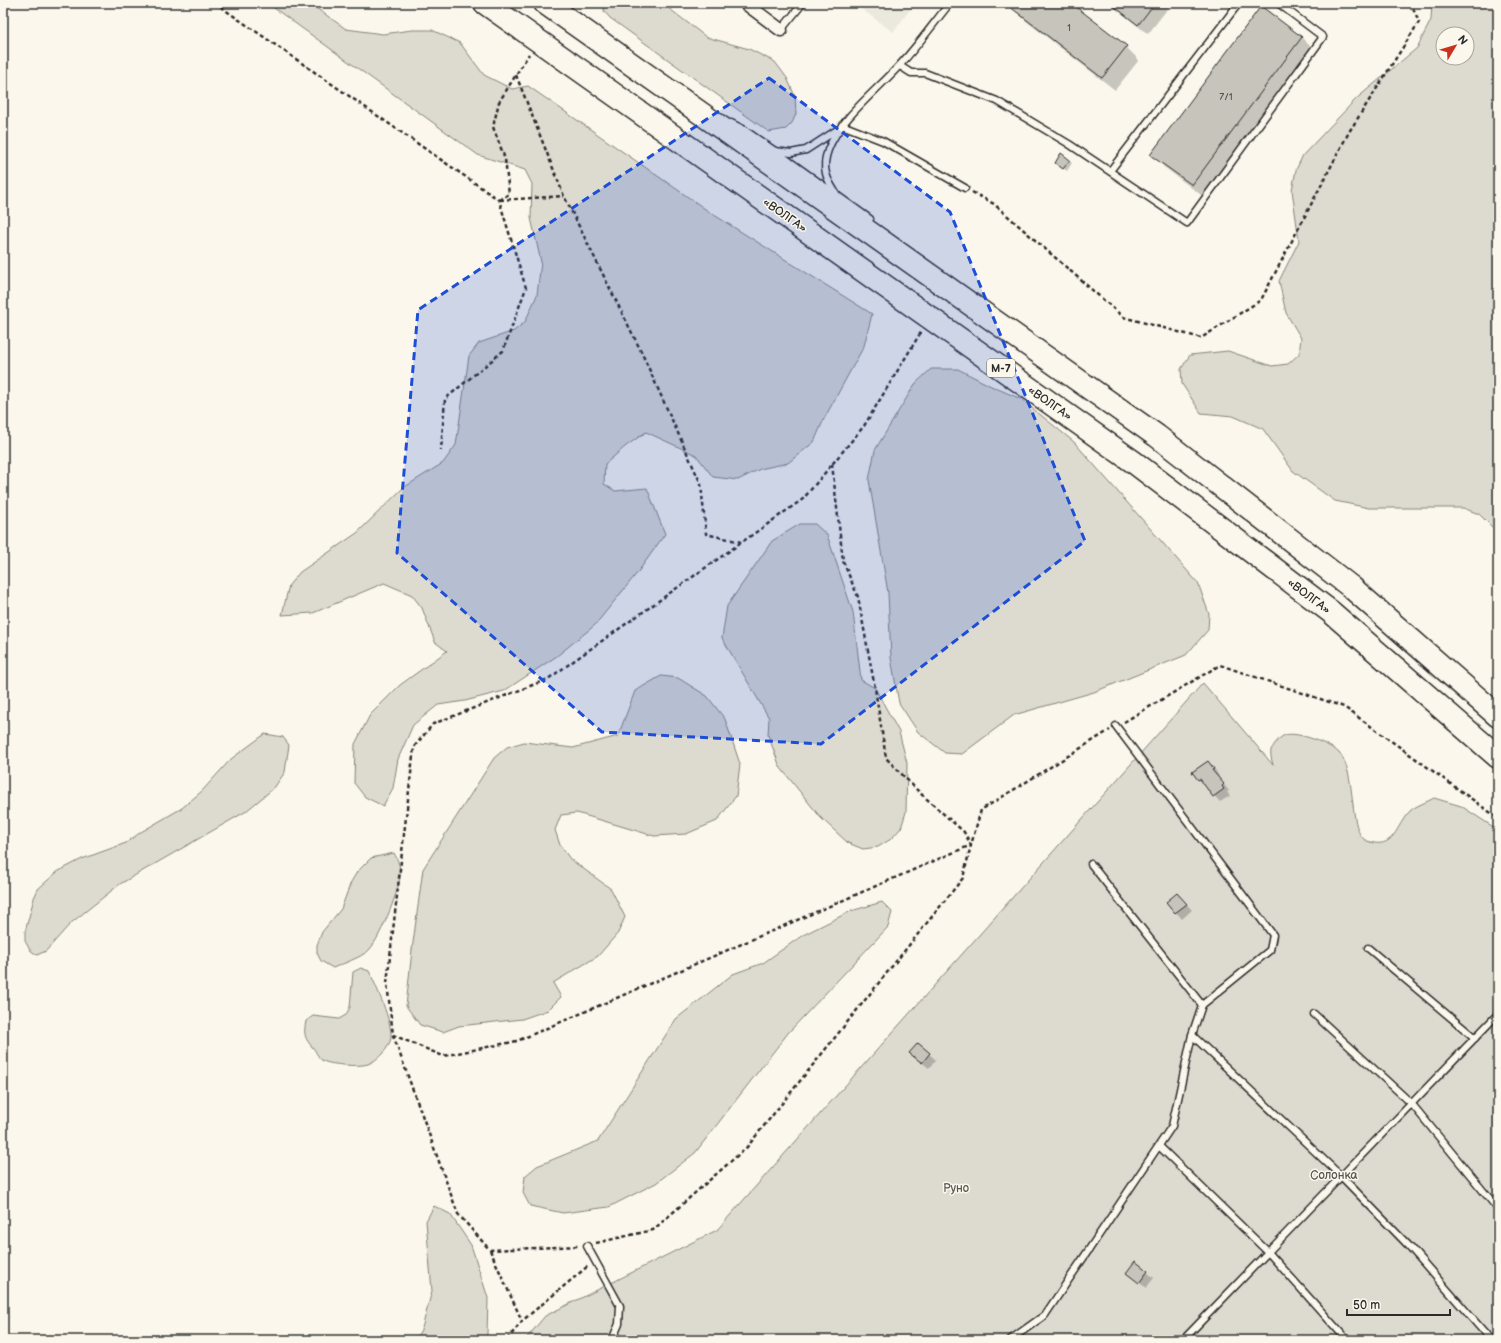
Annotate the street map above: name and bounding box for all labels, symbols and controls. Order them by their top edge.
house number: 1 [1067,22,1071,34]
north arrow [1435,26,1475,66]
text: N [1455,33,1470,47]
house number: 7/1 [1219,91,1233,103]
street label: «ВОЛГА» [760,195,810,236]
road number: М-7 [987,359,1015,377]
street label: «ВОЛГА» [1025,383,1075,424]
street label: «ВОЛГА» [1284,575,1334,618]
park label: Солонка [1310,1168,1358,1183]
park label: Руно [943,1181,969,1196]
scale bar [1347,1291,1450,1317]
text: 50 m [1353,1298,1380,1313]

